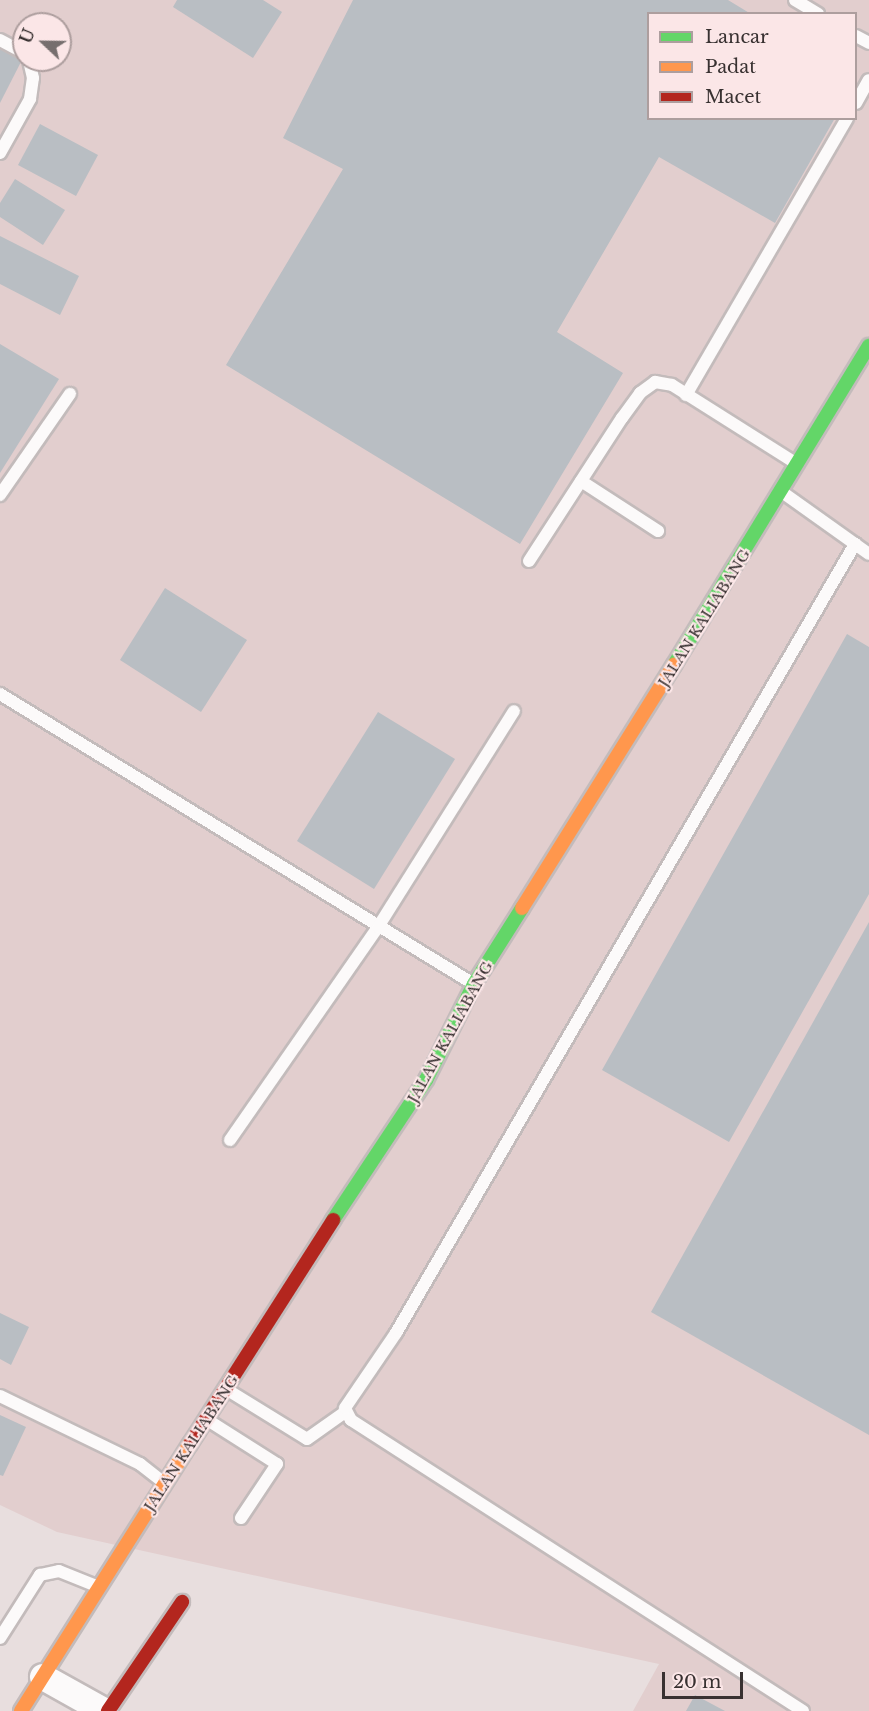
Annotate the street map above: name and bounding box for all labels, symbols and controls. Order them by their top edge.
north arrow [12,12,72,72]
legend [647,12,857,120]
text: U [15,26,39,46]
text: Lancar [705,26,769,48]
text: Padat [705,56,756,78]
text: Macet [705,86,761,108]
street label: JALAN KALIABANG [654,546,754,690]
street label: JALAN KALIABANG [404,958,496,1106]
street label: JALAN KALIABANG [140,1371,242,1515]
scale bar [665,1660,746,1698]
text: 20 m [673,1671,721,1693]

